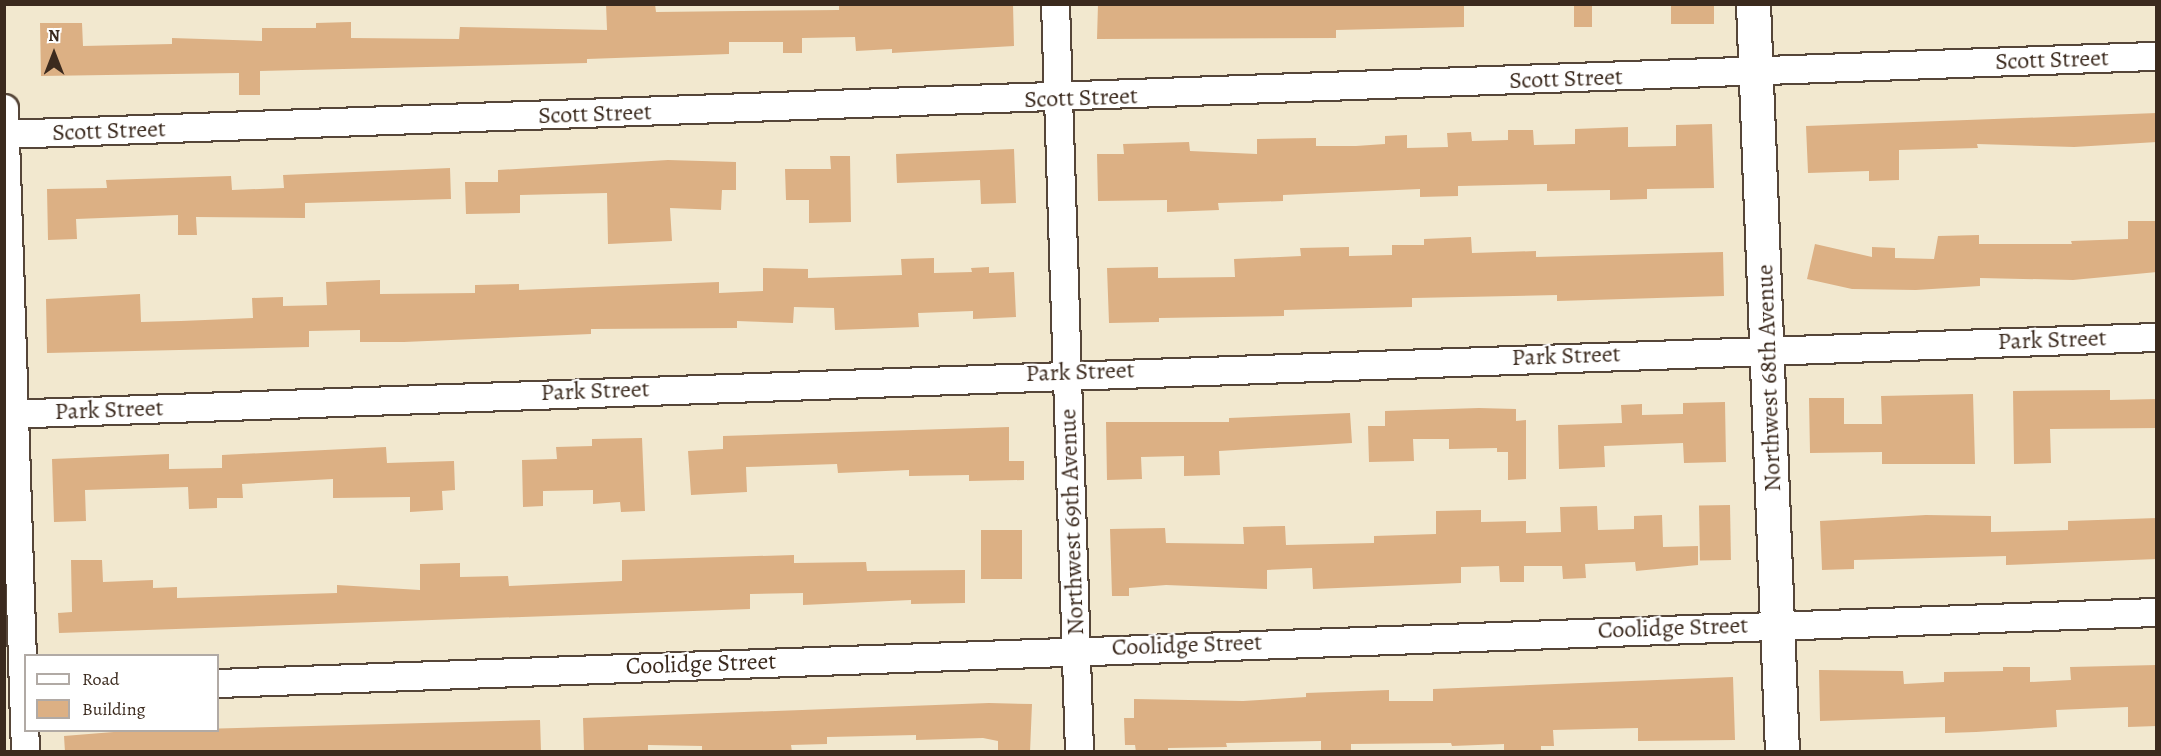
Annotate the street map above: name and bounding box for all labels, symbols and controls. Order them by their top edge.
north arrow [24,24,84,84]
text: N [48,25,60,47]
street label: Scott Street [1995,44,2109,76]
street label: Scott Street [1509,63,1623,95]
street label: Scott Street [1024,82,1138,114]
street label: Scott Street [538,98,652,130]
street label: Scott Street [52,115,166,147]
street label: Northwest 68th Avenue [1751,264,1787,492]
street label: Park Street [1997,324,2107,356]
street label: Park Street [1511,340,1621,372]
street label: Park Street [1025,356,1135,388]
street label: Park Street [540,375,650,407]
street label: Park Street [54,394,164,426]
street label: Northwest 69th Avenue [1054,408,1090,636]
street label: Coolidge Street [1597,611,1749,645]
street label: Coolidge Street [1111,628,1263,662]
street label: Coolidge Street [625,647,777,681]
legend [24,654,219,732]
text: Road [82,667,119,691]
text: Building [82,697,146,721]

